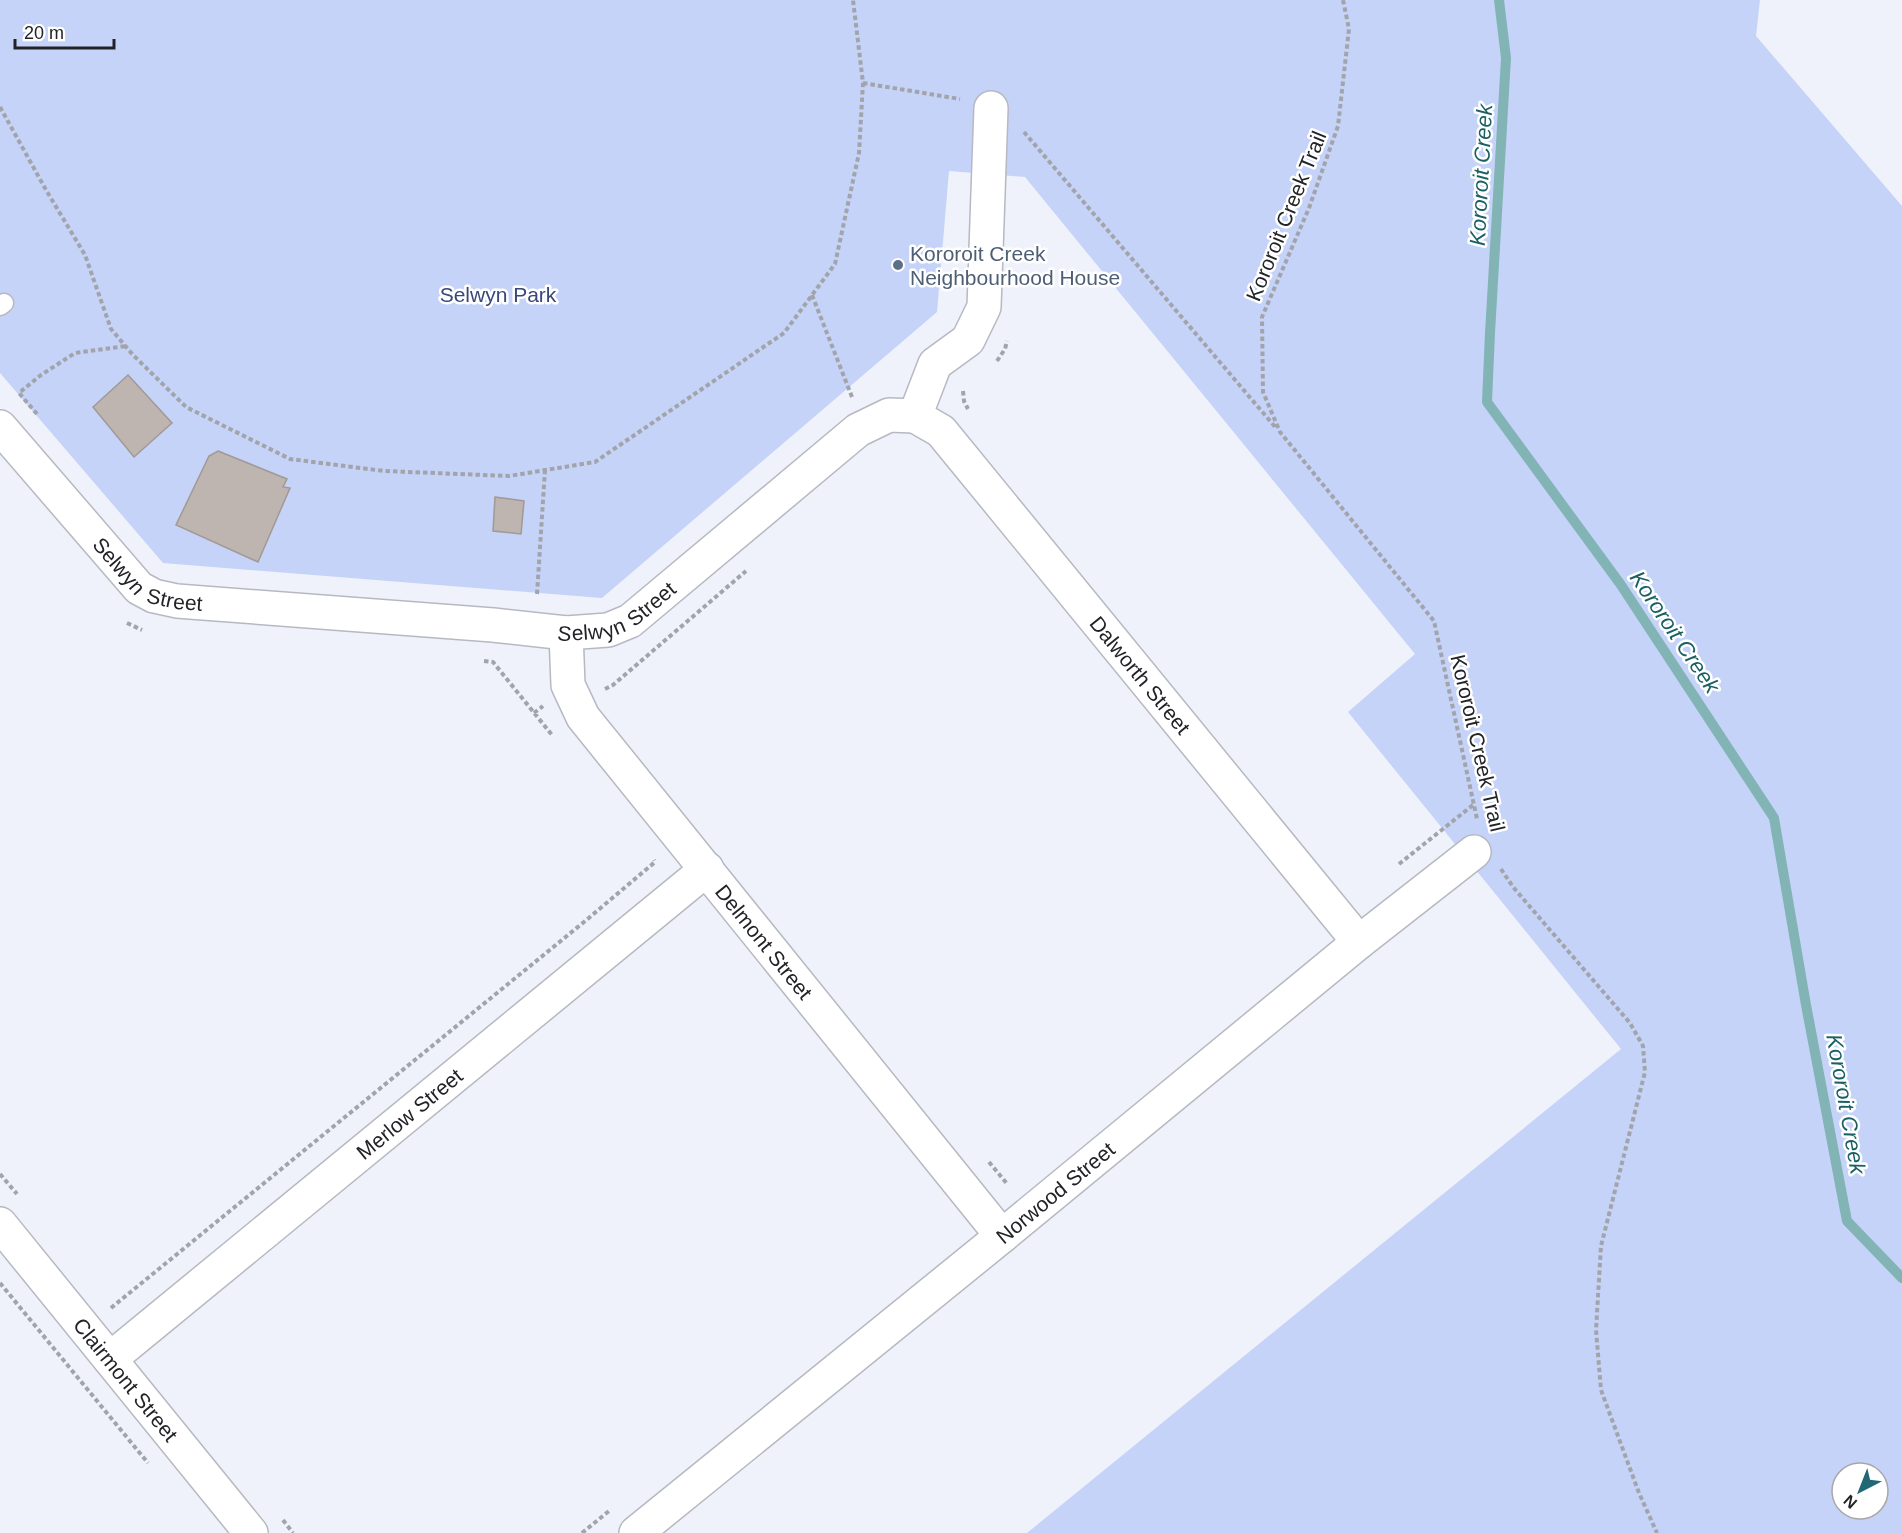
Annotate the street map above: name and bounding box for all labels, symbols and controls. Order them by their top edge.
scale bar [15,12,114,50]
text: 20 m [24,23,64,43]
water label: Kororoit Creek [1465,103,1497,246]
street label: Kororoit Creek Trail [1241,128,1331,304]
place label: Kororoit Creek Neighbourhood House [910,242,1120,289]
marker: Kororoit Creek Neighbourhood House [891,258,905,272]
park label: Selwyn Park [440,283,557,306]
street label: Selwyn Street [89,532,204,614]
water label: Kororoit Creek [1625,566,1726,699]
street label: Selwyn Street [556,577,680,645]
street label: Dalworth Street [1086,611,1195,738]
street label: Kororoit Creek Trail [1446,652,1510,834]
street label: Delmont Street [711,880,817,1003]
water label: Kororoit Creek [1821,1032,1871,1177]
street label: Merlow Street [352,1063,467,1163]
street label: Norwood Street [991,1137,1119,1248]
street label: Clairmont Street [69,1313,183,1446]
north arrow [1830,1461,1890,1521]
text: N [1840,1492,1860,1512]

